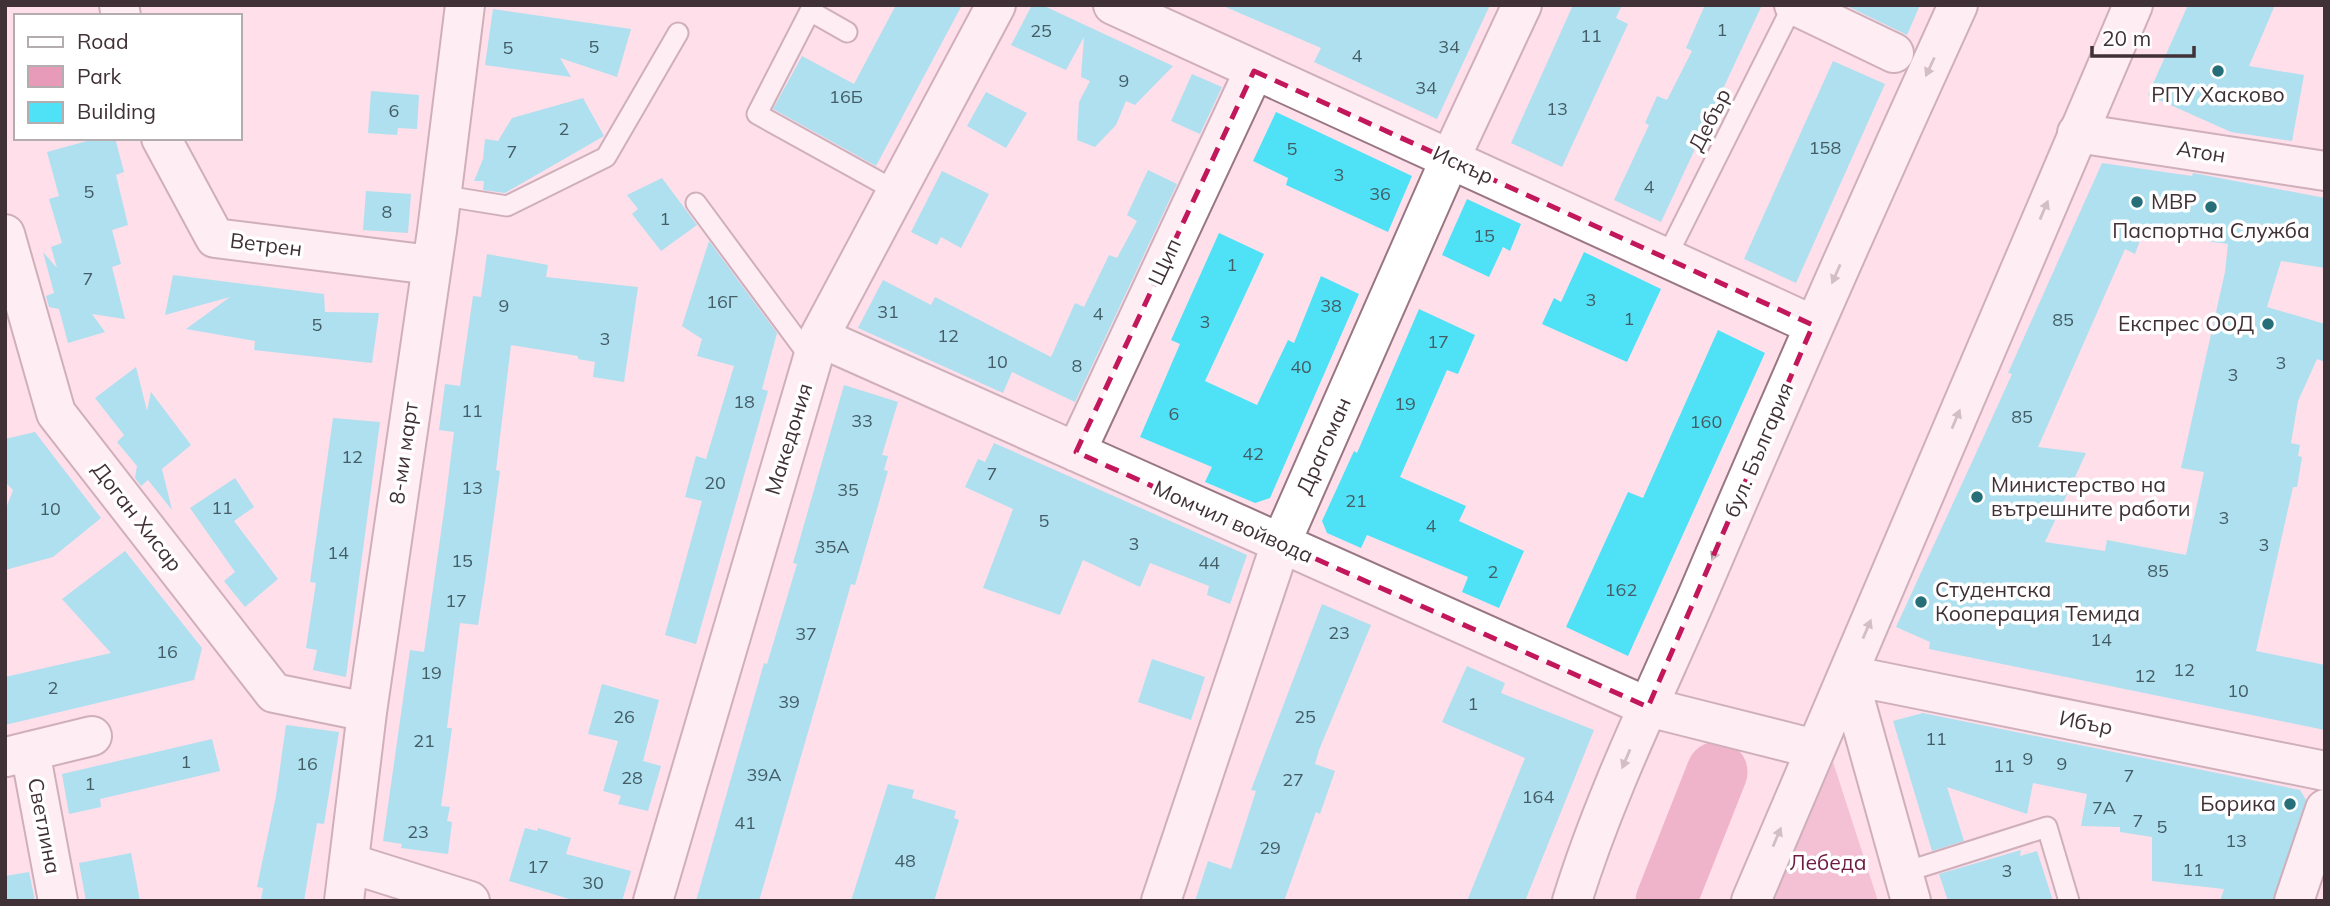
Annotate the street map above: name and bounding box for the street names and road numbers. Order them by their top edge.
street label: Дебър [1682,84,1736,155]
street label: Атон [2175,134,2227,168]
street label: Искър [1429,139,1498,189]
street label: Ветрен [229,227,304,261]
street label: Щип [1142,234,1186,289]
street label: бул. България [1718,378,1798,521]
street label: Македония [759,380,817,498]
street label: Драгоман [1290,393,1356,498]
street label: 8-ми март [383,400,423,506]
street label: Доган Хисар [87,457,189,576]
street label: Момчил войвода [1149,474,1317,568]
street label: Ибър [2057,704,2115,740]
street label: Светлина [23,776,67,876]

